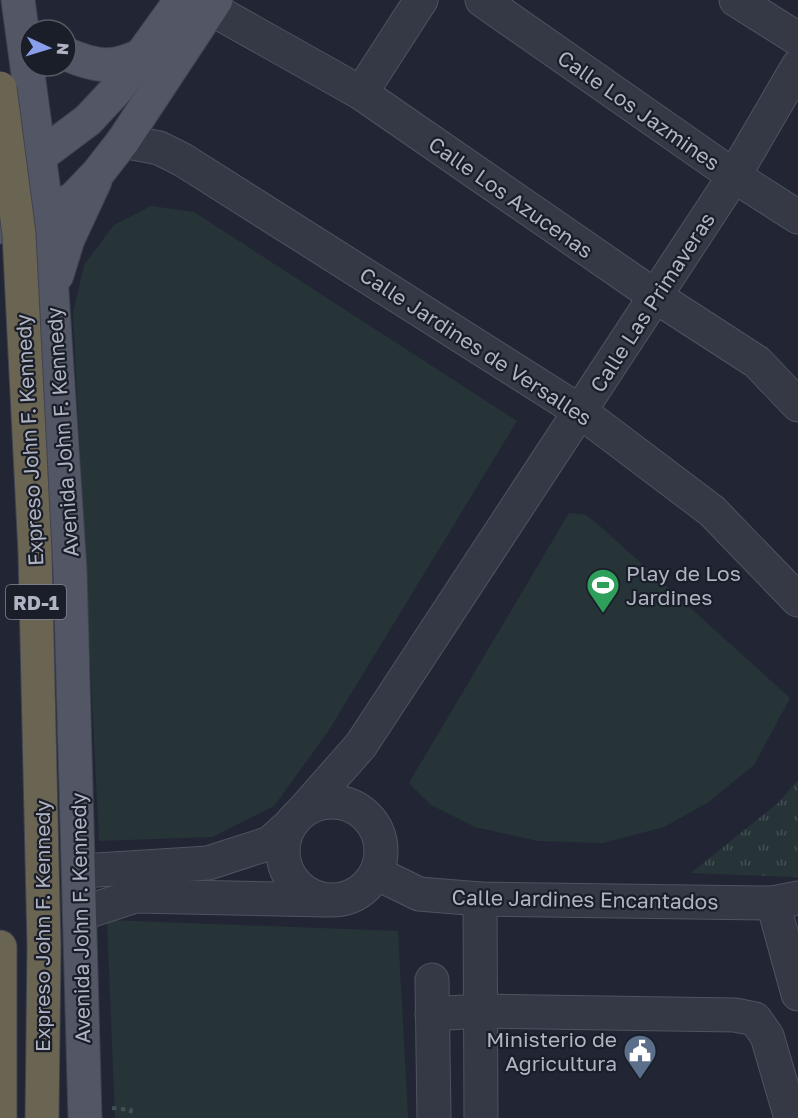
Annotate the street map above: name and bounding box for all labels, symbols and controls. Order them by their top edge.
north arrow [18,18,78,78]
text: N [53,42,73,56]
street label: Calle Los Jazmines [553,44,725,176]
street label: Calle Los Azucenas [424,130,598,264]
street label: Calle Las Primaveras [584,207,720,397]
street label: Calle Jardines de Versalles [355,261,597,431]
street label: Avenida John F. Kennedy [40,306,84,558]
street label: Expreso John F. Kennedy [9,313,49,567]
place label: Play de Los Jardines [626,560,741,610]
sports icon: Play de Los Jardines [585,567,621,614]
road number: RD-1 [6,585,66,619]
street label: Avenida John F. Kennedy [65,792,95,1044]
street label: Expreso John F. Kennedy [29,800,55,1052]
street label: Calle Jardines Encantados [451,884,719,914]
place label: Ministerio de Agricultura [486,1026,617,1076]
public building icon: Ministerio de Agricultura [622,1033,658,1080]

